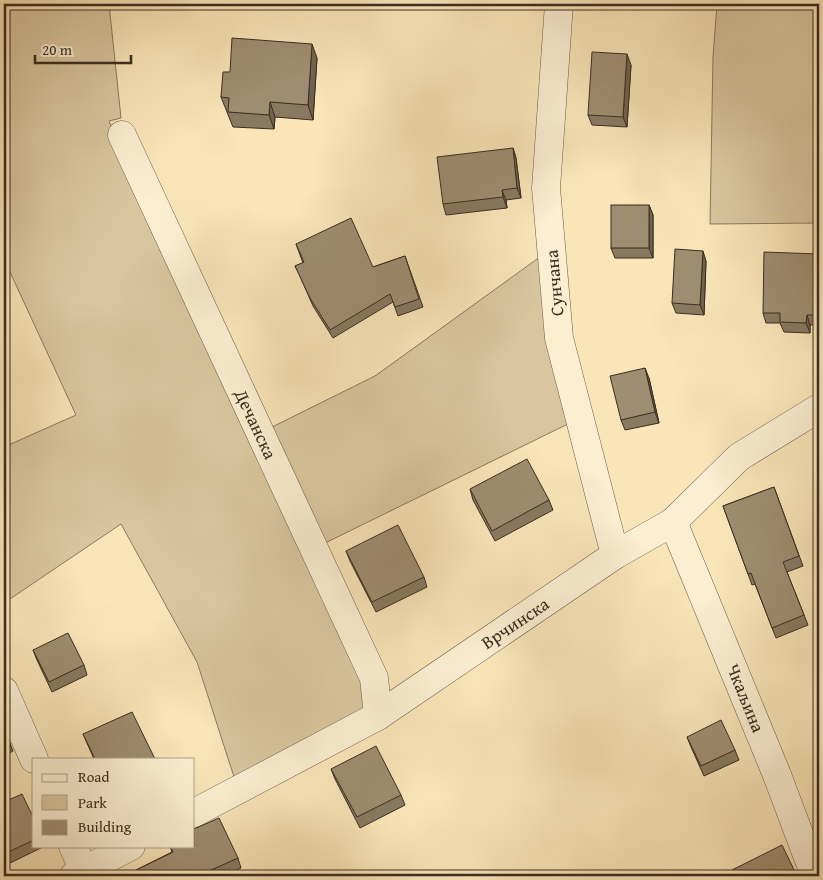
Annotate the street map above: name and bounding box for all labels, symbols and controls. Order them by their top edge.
scale bar [35,32,131,64]
text: 20 m [42,39,73,60]
street label: Сунчана [538,248,570,317]
street label: Дечанска [228,384,284,464]
street label: Врчинска [476,590,555,656]
street label: Чкаљина [720,660,772,737]
legend [32,758,195,848]
text: Road [78,766,109,787]
text: Park [78,792,107,813]
text: Building [78,816,132,837]

